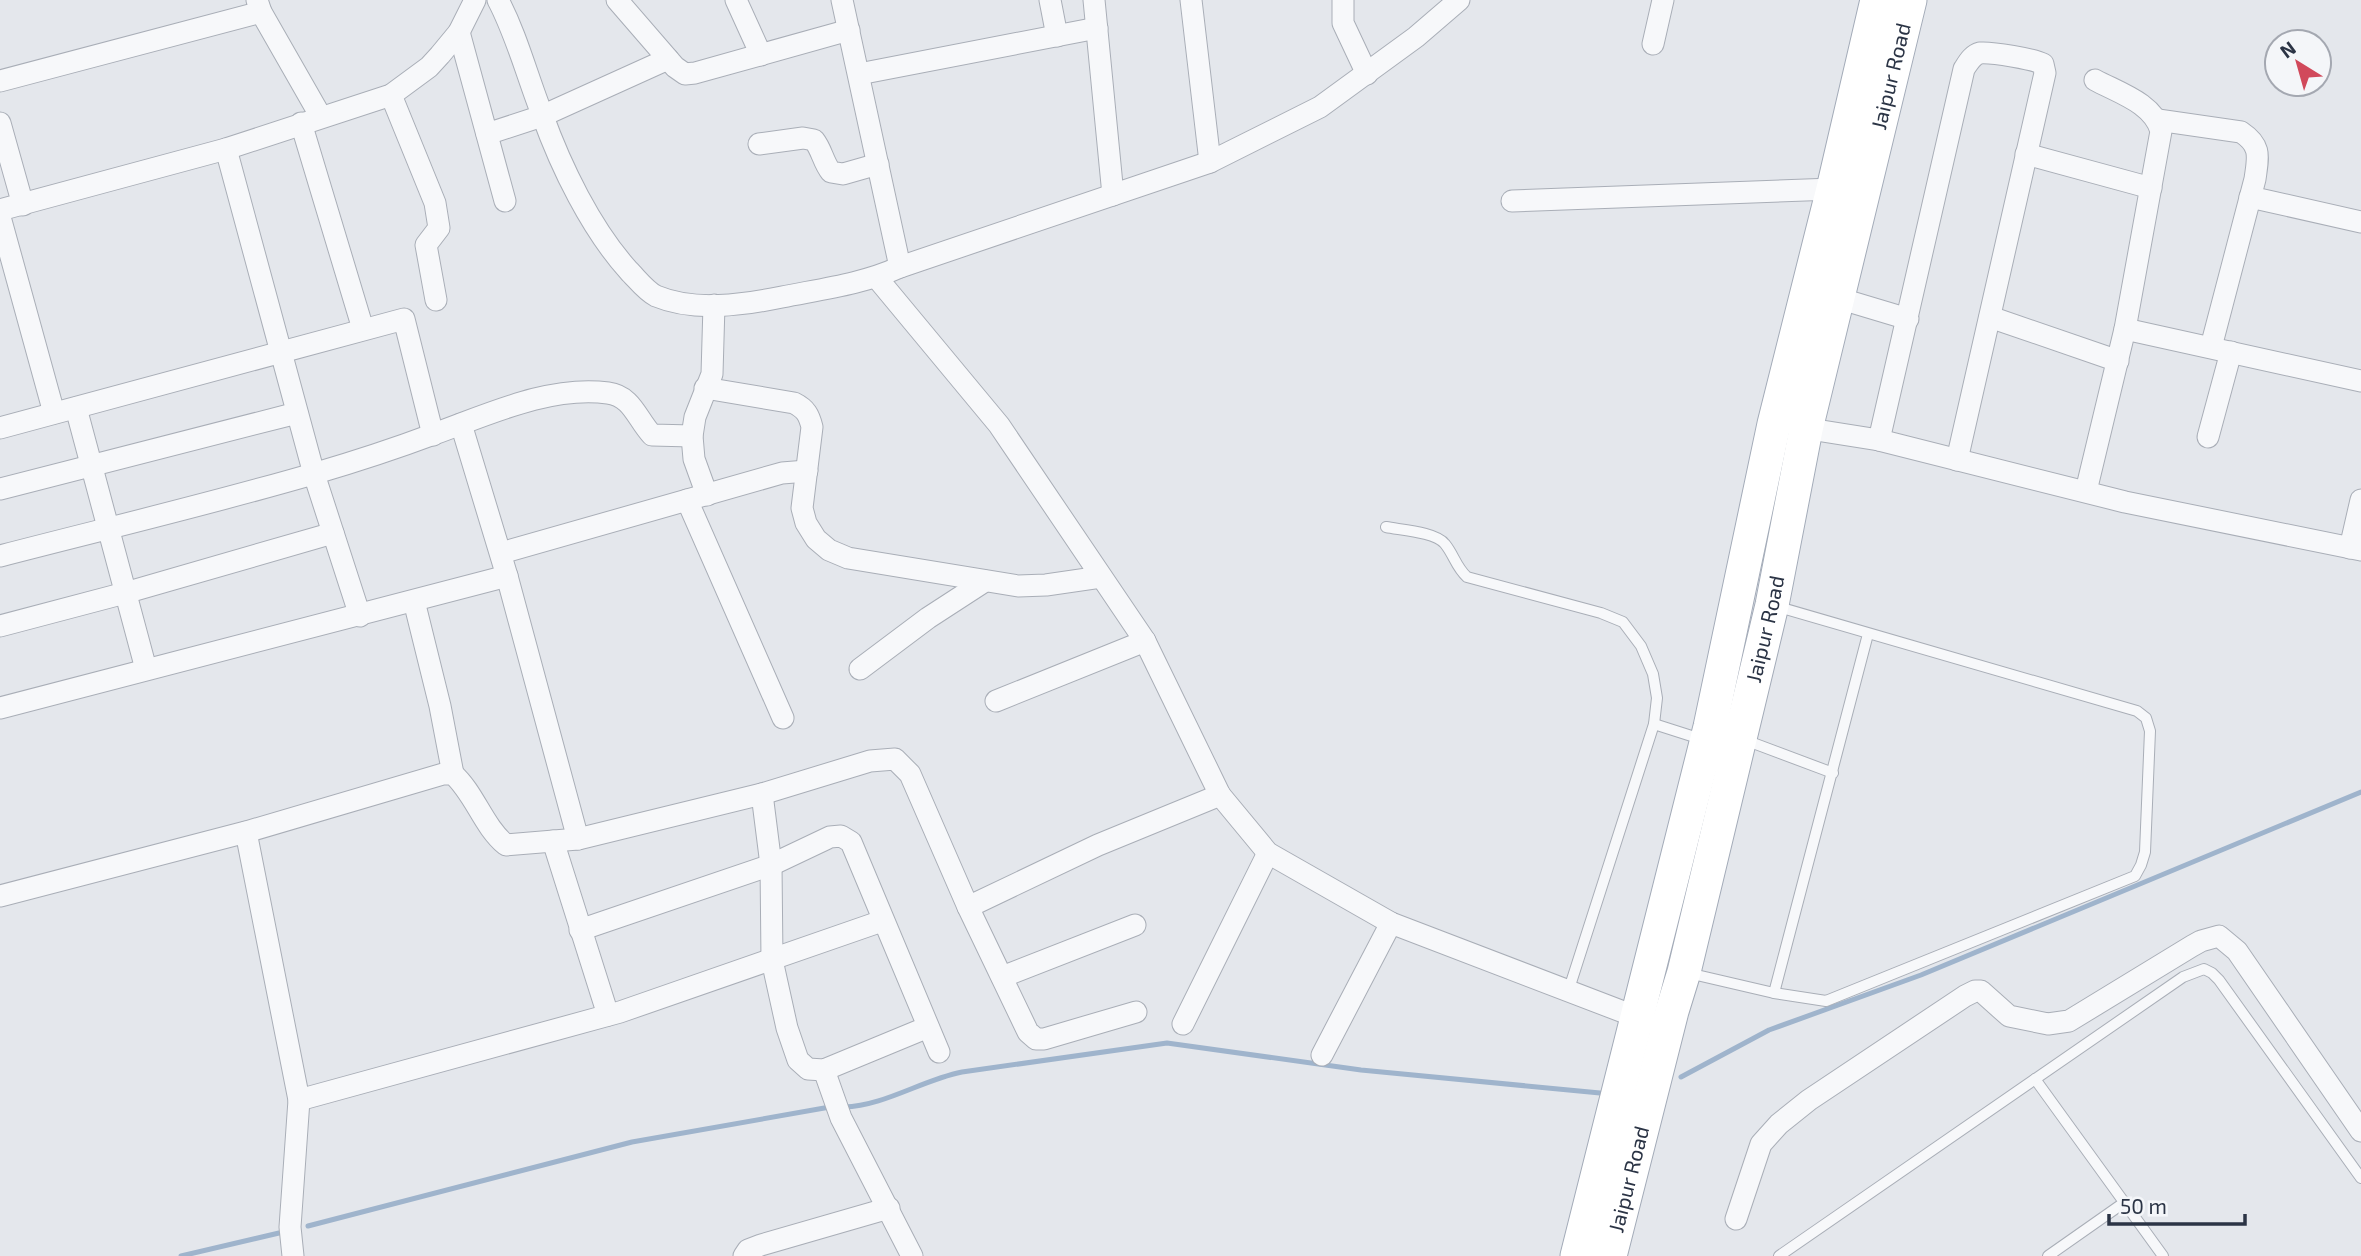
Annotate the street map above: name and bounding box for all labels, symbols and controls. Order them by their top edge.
street label: Jaipur Road [1865,20,1915,132]
north arrow [2263,28,2333,98]
text: N [2275,36,2300,62]
street label: Jaipur Road [1740,573,1788,685]
street label: Jaipur Road [1602,1123,1653,1235]
scale bar [2109,1182,2246,1226]
text: 50 m [2120,1193,2167,1218]

